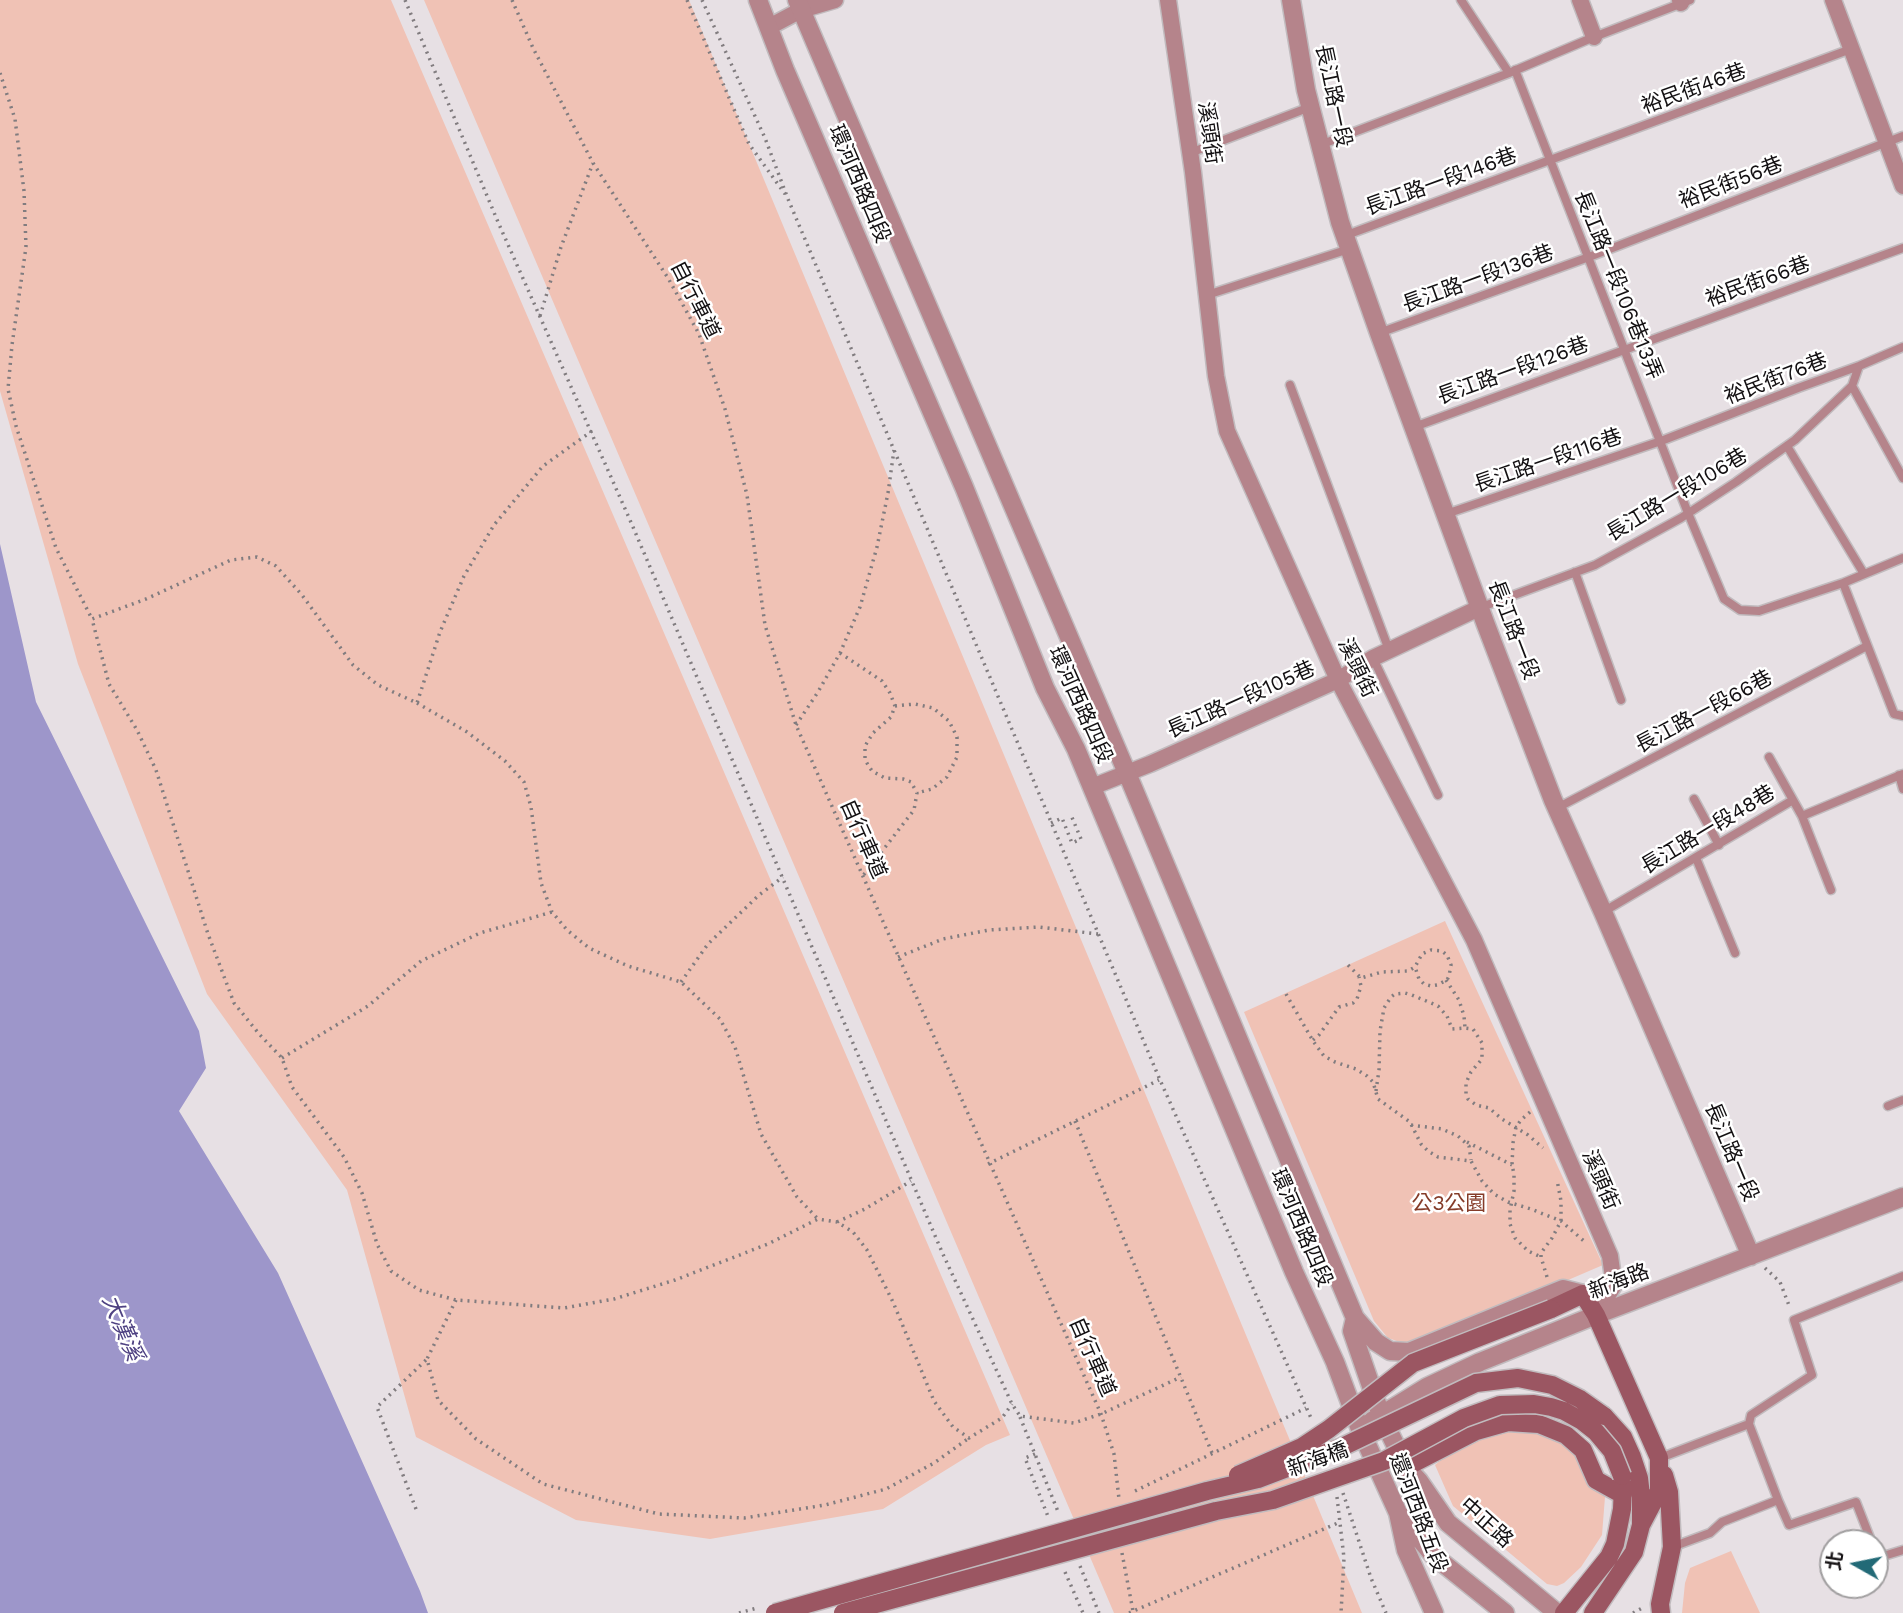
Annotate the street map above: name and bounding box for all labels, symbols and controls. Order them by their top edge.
street label: 長江路一段 [1310,42,1356,150]
street label: 裕民街46巷 [1638,58,1750,120]
street label: 溪頭街 [1192,100,1226,166]
street label: 環河西路四段 [823,121,895,247]
street label: 長江路一段146巷 [1362,143,1520,221]
street label: 裕民街56巷 [1676,152,1786,214]
street label: 長江路一段106巷13弄 [1569,187,1667,383]
street label: 長江路一段136巷 [1399,240,1557,318]
street label: 裕民街66巷 [1702,251,1814,313]
street label: 自行車道 [665,257,725,343]
street label: 長江路一段126巷 [1434,332,1592,410]
street label: 裕民街76巷 [1721,348,1831,410]
street label: 長江路一段116巷 [1471,424,1625,498]
street label: 長江路一段106巷 [1602,443,1752,547]
street label: 長江路一段 [1482,576,1544,684]
street label: 溪頭街 [1332,634,1382,702]
street label: 環河西路四段 [1043,642,1117,768]
street label: 長江路一段105巷 [1163,656,1319,744]
street label: 長江路一段66巷 [1631,665,1777,759]
street label: 長江路一段48巷 [1636,780,1780,880]
street label: 自行車道 [834,796,892,882]
street label: 長江路一段 [1699,1099,1763,1205]
street label: 溪頭街 [1576,1146,1624,1214]
street label: 環河西路四段 [1265,1165,1337,1291]
park label: 公3公園 [1411,1191,1487,1217]
street label: 新海路 [1585,1259,1653,1305]
water label: 大漢溪 [96,1291,148,1365]
street label: 自行車道 [1063,1314,1121,1400]
street label: 新海橋 [1284,1437,1352,1483]
street label: 還河西路五段 [1384,1450,1452,1576]
street label: 中正路 [1454,1493,1518,1553]
north arrow [1819,1529,1889,1599]
text: 北 [1822,1550,1848,1572]

